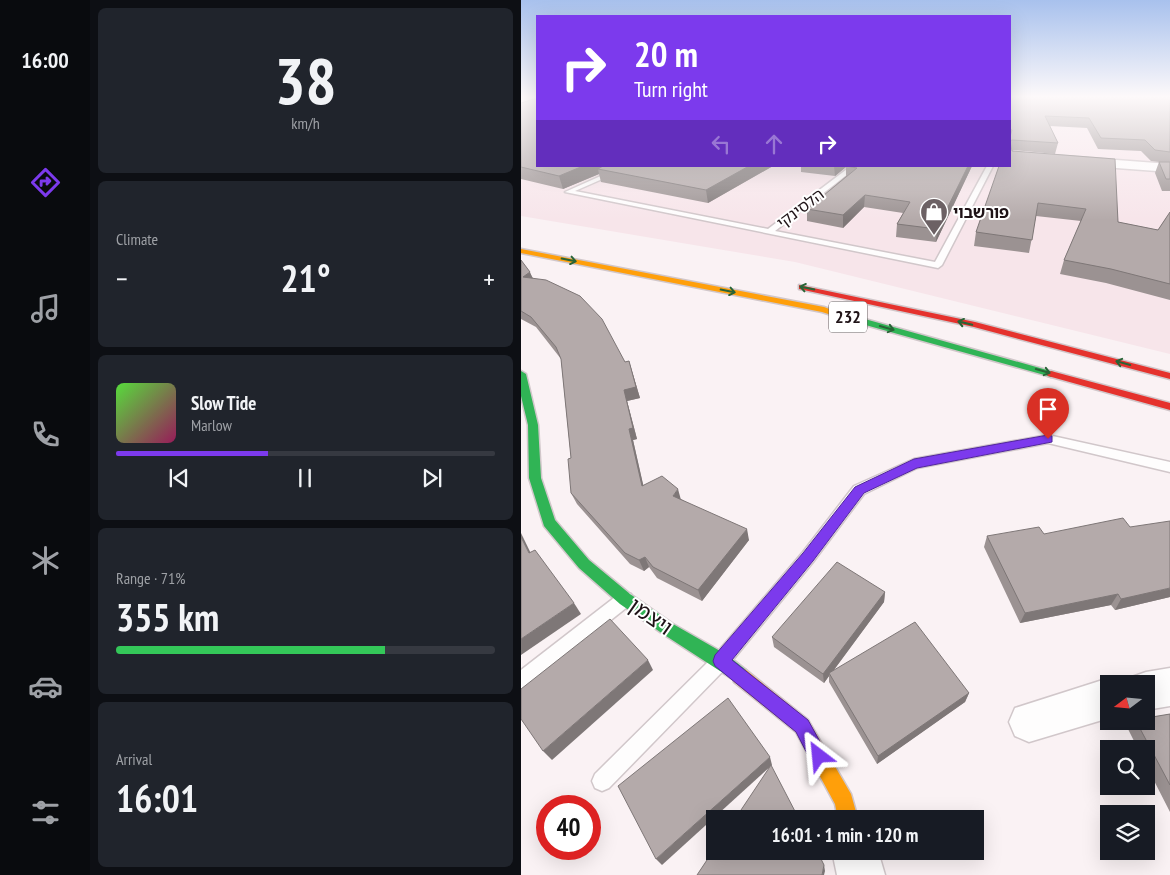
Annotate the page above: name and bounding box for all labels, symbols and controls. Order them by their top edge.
text: 20 m [634,31,698,77]
icon: right [551,35,616,100]
text: 38 [274,38,337,122]
text: 16:00 [21,46,69,74]
text: Turn right [634,75,708,103]
text: km/h [291,113,320,133]
icon: left [707,130,735,158]
icon: ahead [760,130,788,158]
icon: right [813,130,841,158]
icon: directions [28,165,63,200]
street label: הלסינקי [772,184,828,232]
shop icon: פורשבוי [919,197,949,236]
place label: פורשבוי [953,202,1009,222]
text: Climate [116,229,158,249]
text: 21° [280,253,331,302]
one-way arrow [561,255,577,265]
text: − [116,260,128,297]
text: + [483,260,495,297]
one-way arrow [799,282,815,292]
one-way arrow [720,287,736,297]
icon: music [28,291,63,326]
road number: 232 [829,302,867,332]
one-way arrow [958,317,974,327]
one-way arrow [878,323,894,333]
one-way arrow [1115,358,1131,367]
one-way arrow [1035,367,1051,377]
pin [1027,388,1069,439]
text: Slow Tide [191,391,256,415]
icon: arrive [1034,395,1062,423]
text: Marlow [191,415,232,435]
icon: phone [28,417,63,452]
icon: previous [165,464,193,492]
icon: pause [291,464,319,492]
icon: next [418,464,446,492]
icon: climate [28,543,63,578]
text: Range · 71% [116,568,185,588]
street label: ויצמן [624,591,678,641]
text: 355 km [116,592,219,641]
icon: car [28,669,63,704]
north arrow [1100,675,1155,730]
map controls [1100,675,1155,860]
position arrow [792,729,844,781]
button: search [1100,740,1155,795]
text: Arrival [116,749,152,769]
text: 16:01 [116,773,198,822]
icon: filters [28,795,63,830]
speed limit sign: 40 [536,795,601,860]
button: layers [1100,805,1155,860]
text: 16:01 · 1 min · 120 m [772,823,918,847]

